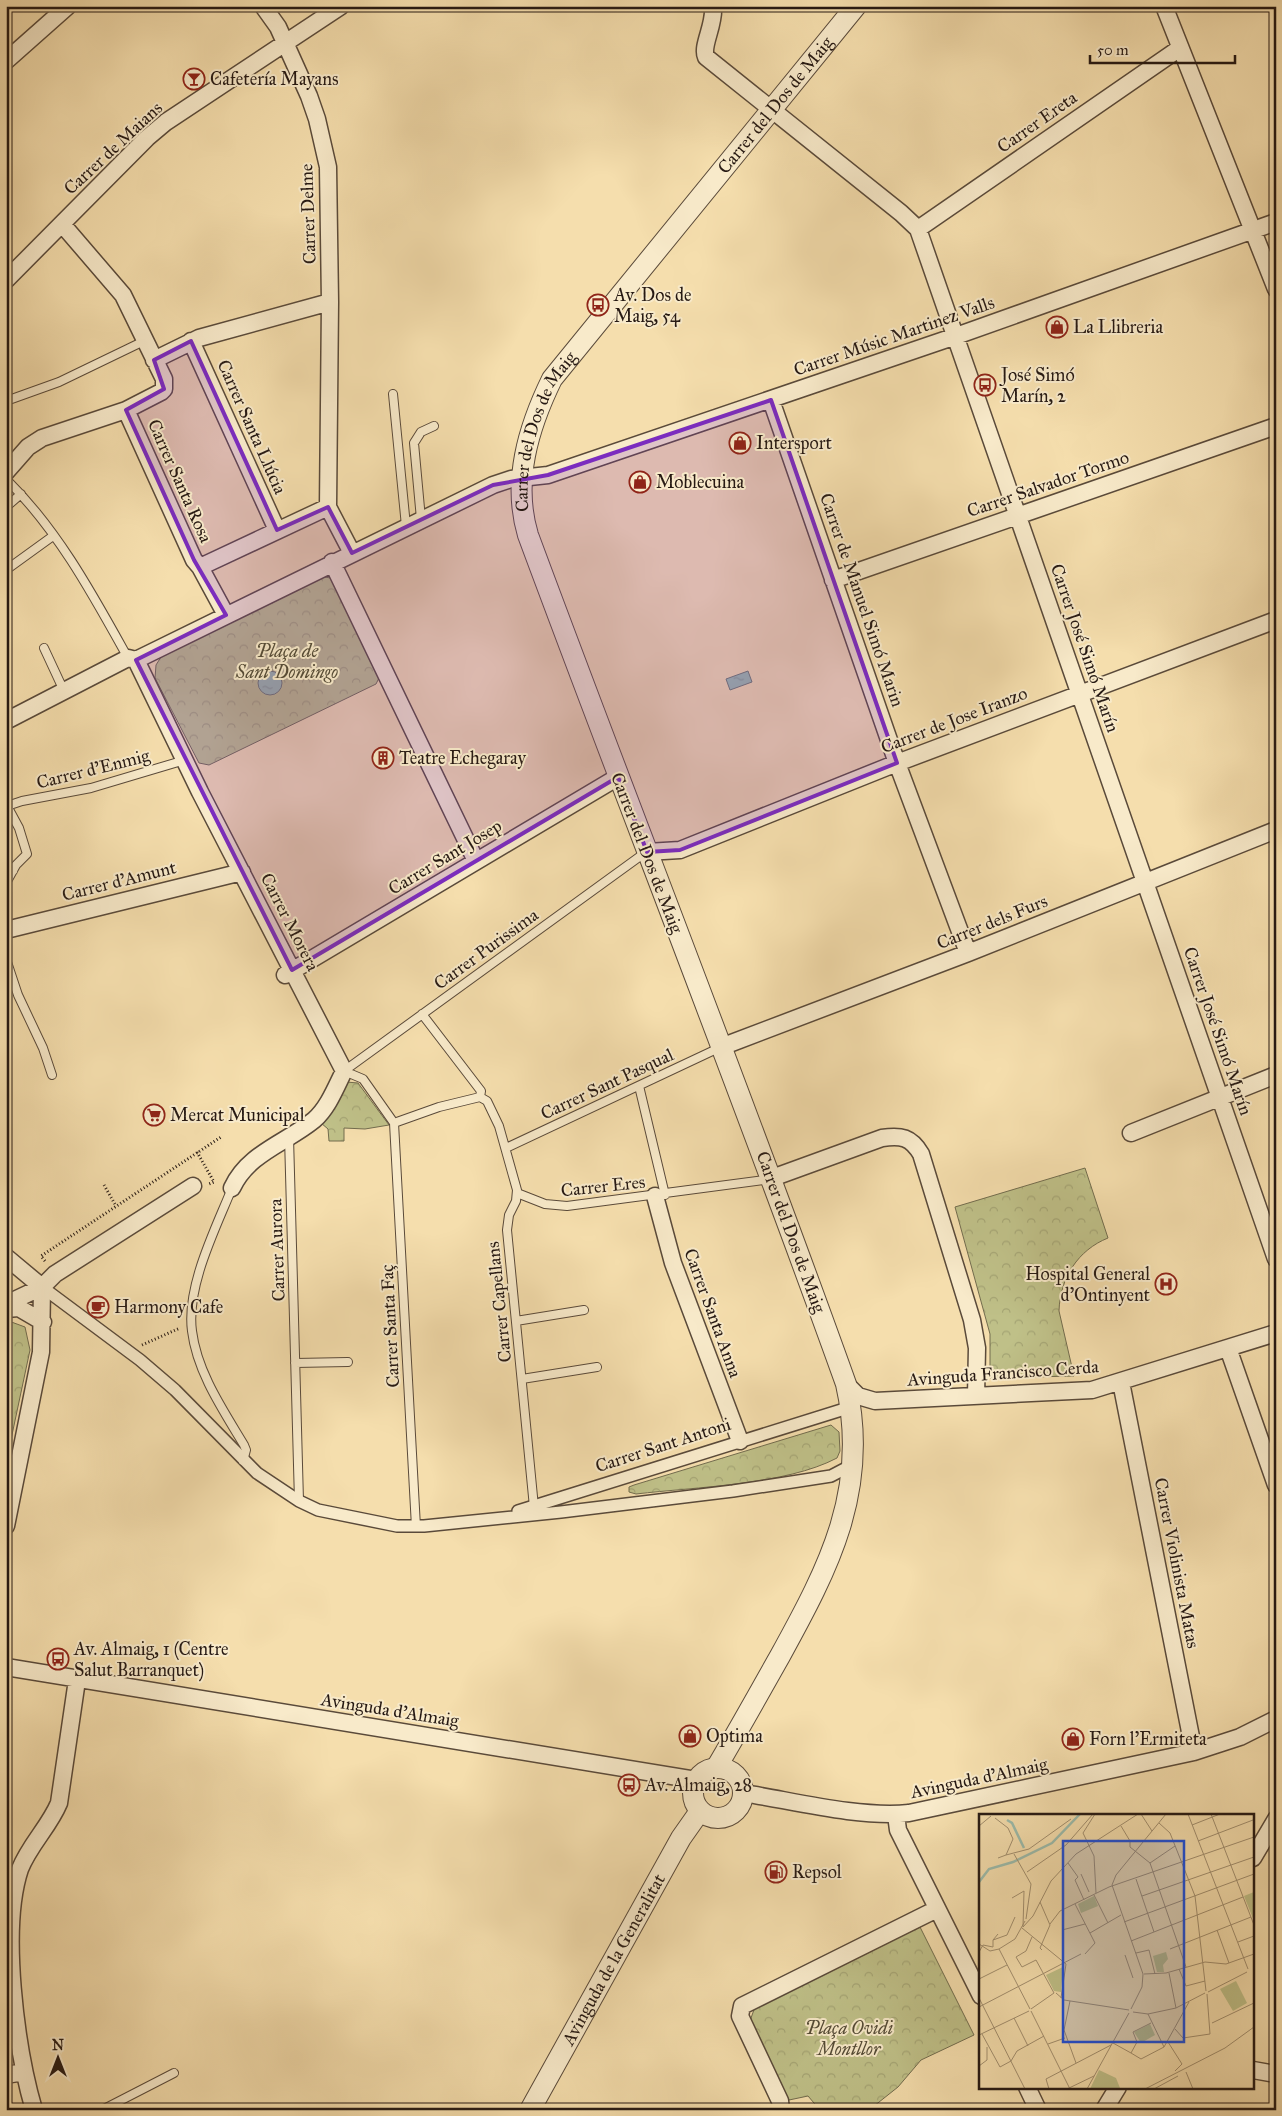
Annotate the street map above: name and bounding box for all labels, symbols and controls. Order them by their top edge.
street label: Carrer del Dos de Maig [713,32,839,178]
scale bar [1090,32,1234,64]
text: 50 m [1097,41,1129,59]
bar icon: Cafetería Mayans [182,67,206,91]
place label: Cafetería Mayans [210,68,339,90]
street label: Carrer Ereta [993,86,1081,158]
street label: Carrer de Maians [59,97,167,199]
street label: Carrer Delme [295,163,321,265]
place label: Av. Dos de Maig, 54 [613,284,692,328]
street label: Carrer Músic Martinez Valls [791,291,997,381]
bus stop icon: Av. Dos de Maig, 54 [586,293,610,317]
shop icon: La Llibreria [1045,315,1069,339]
place label: La Llibreria [1073,316,1163,338]
street label: Carrer del Dos de Maig [511,346,582,513]
street label: Carrer Santa Llúcia [213,356,292,498]
place label: José Simó Marín, 2 [999,364,1075,407]
bus stop icon: José Simó Marín, 2 [973,373,997,397]
street label: Carrer Santa Rosa [143,416,217,546]
shop icon: Intersport [728,431,752,455]
place label: Intersport [756,432,832,454]
street label: Carrer Salvador Tormo [964,446,1132,522]
shop icon: Moblecuina [628,470,652,494]
place label: Moblecuina [656,471,744,493]
street label: Carrer de Manuel Simó Marin [815,490,909,710]
street label: Carrer José Simó Marín [1045,561,1124,736]
park label: Plaça de Sant Domingo [235,640,338,683]
street label: Carrer de Jose Iranzo [878,682,1031,759]
street label: Carrer d'Enmig [34,744,153,795]
building icon: Teatre Echegaray [371,746,395,770]
place label: Teatre Echegaray [399,747,526,770]
street label: Carrer del Dos de Maig [605,770,688,937]
street label: Carrer Sant Josep [384,815,506,900]
street label: Carrer d'Amunt [60,856,179,906]
street label: Carrer Morera [256,869,324,975]
street label: Carrer dels Furs [933,890,1051,954]
street label: Carrer Purissima [429,903,543,994]
street label: Carrer José Simó Marín [1178,944,1257,1119]
street label: Carrer Sant Pasqual [537,1044,677,1125]
supermarket icon: Mercat Municipal [142,1103,166,1127]
place label: Mercat Municipal [170,1104,305,1126]
street label: Carrer del Dos de Maig [751,1148,831,1317]
street label: Carrer Eres [560,1171,646,1201]
street label: Carrer Aurora [264,1198,290,1302]
street label: Carrer Capellans [482,1240,516,1364]
street label: Carrer Santa Anna [679,1245,747,1381]
street label: Carrer Santa Faç [376,1263,404,1388]
place label: Hospital General d'Ontinyent [1025,1263,1151,1306]
hospital icon: Hospital General d'Ontinyent [1154,1272,1178,1296]
cafe icon: Harmony Cafe [86,1295,110,1319]
place label: Harmony Cafe [114,1296,223,1318]
street label: Avinguda Francisco Cerda [906,1355,1100,1392]
street label: Carrer Sant Antoni [592,1413,734,1477]
street label: Carrer Violinista Matas [1150,1476,1204,1650]
place label: Av. Almaig, 1 (Centre Salut Barranquet) [73,1638,229,1682]
bus stop icon: Av. Almaig, 1 (Centre Salut Barranquet) [46,1647,70,1671]
street label: Avinguda d'Almaig [318,1688,461,1733]
shop icon: Optima [678,1724,702,1748]
place label: Optima [706,1725,763,1747]
shop icon: Forn l'Ermiteta [1061,1727,1085,1751]
place label: Forn l'Ermiteta [1089,1728,1207,1750]
street label: Avinguda d'Almaig [908,1753,1050,1804]
bus stop icon: Av. Almaig, 28 [617,1773,641,1797]
place label: Av. Almaig, 28 [644,1774,752,1797]
inset map [979,1814,1254,2088]
fuel station icon: Repsol [764,1860,788,1884]
place label: Repsol [792,1861,842,1883]
street label: Avinguda de la Generalitat [557,1869,670,2050]
park label: Plaça Ovidi Montllor [805,2017,893,2060]
north arrow [32,2034,82,2084]
text: N [52,2037,64,2054]

